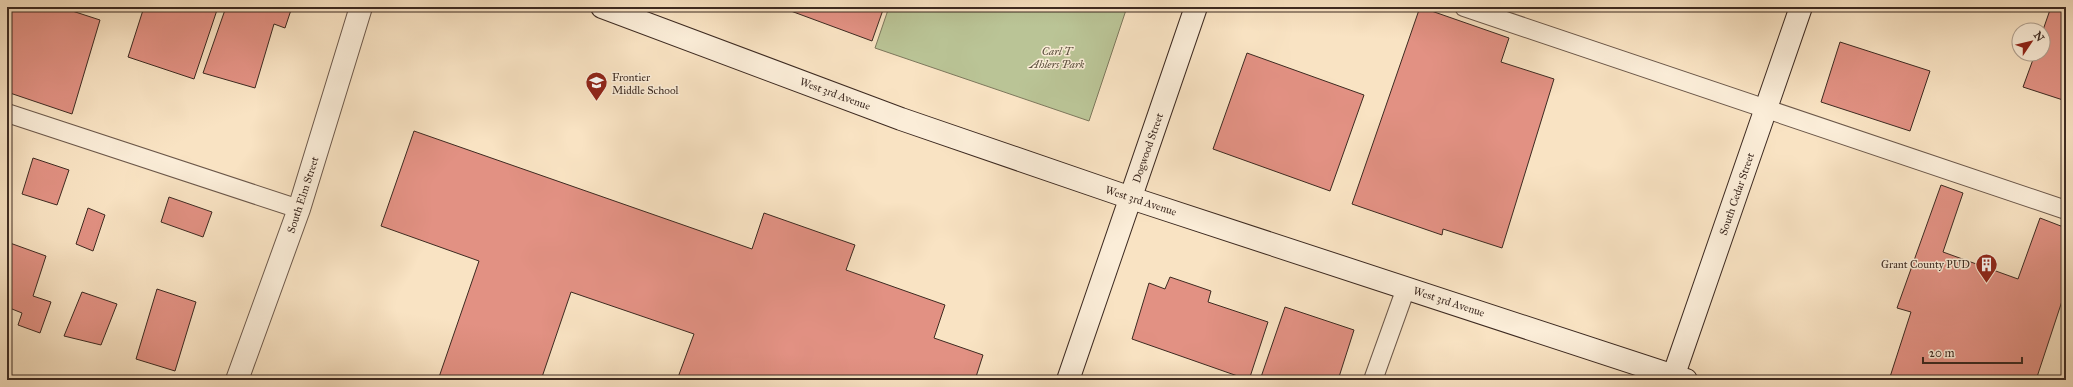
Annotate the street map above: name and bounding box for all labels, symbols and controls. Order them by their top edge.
north arrow [2011,22,2051,62]
text: N [2031,29,2047,45]
park label: Carl T Ahlers Park [1029,45,1085,71]
school or university icon: Frontier Middle School [584,70,610,103]
place label: Frontier Middle School [612,71,678,97]
street label: West 3rd Avenue [798,75,872,113]
street label: Dogwood Street [1130,111,1166,185]
street label: South Cedar Street [1717,151,1757,237]
street label: South Elm Street [284,155,322,235]
street label: West 3rd Avenue [1104,183,1179,219]
building icon: Grant County PUD [1973,251,1999,284]
place label: Grant County PUD [1881,258,1970,271]
street label: West 3rd Avenue [1412,284,1487,320]
scale bar [1923,339,2022,365]
text: 20 m [1929,346,1955,360]

